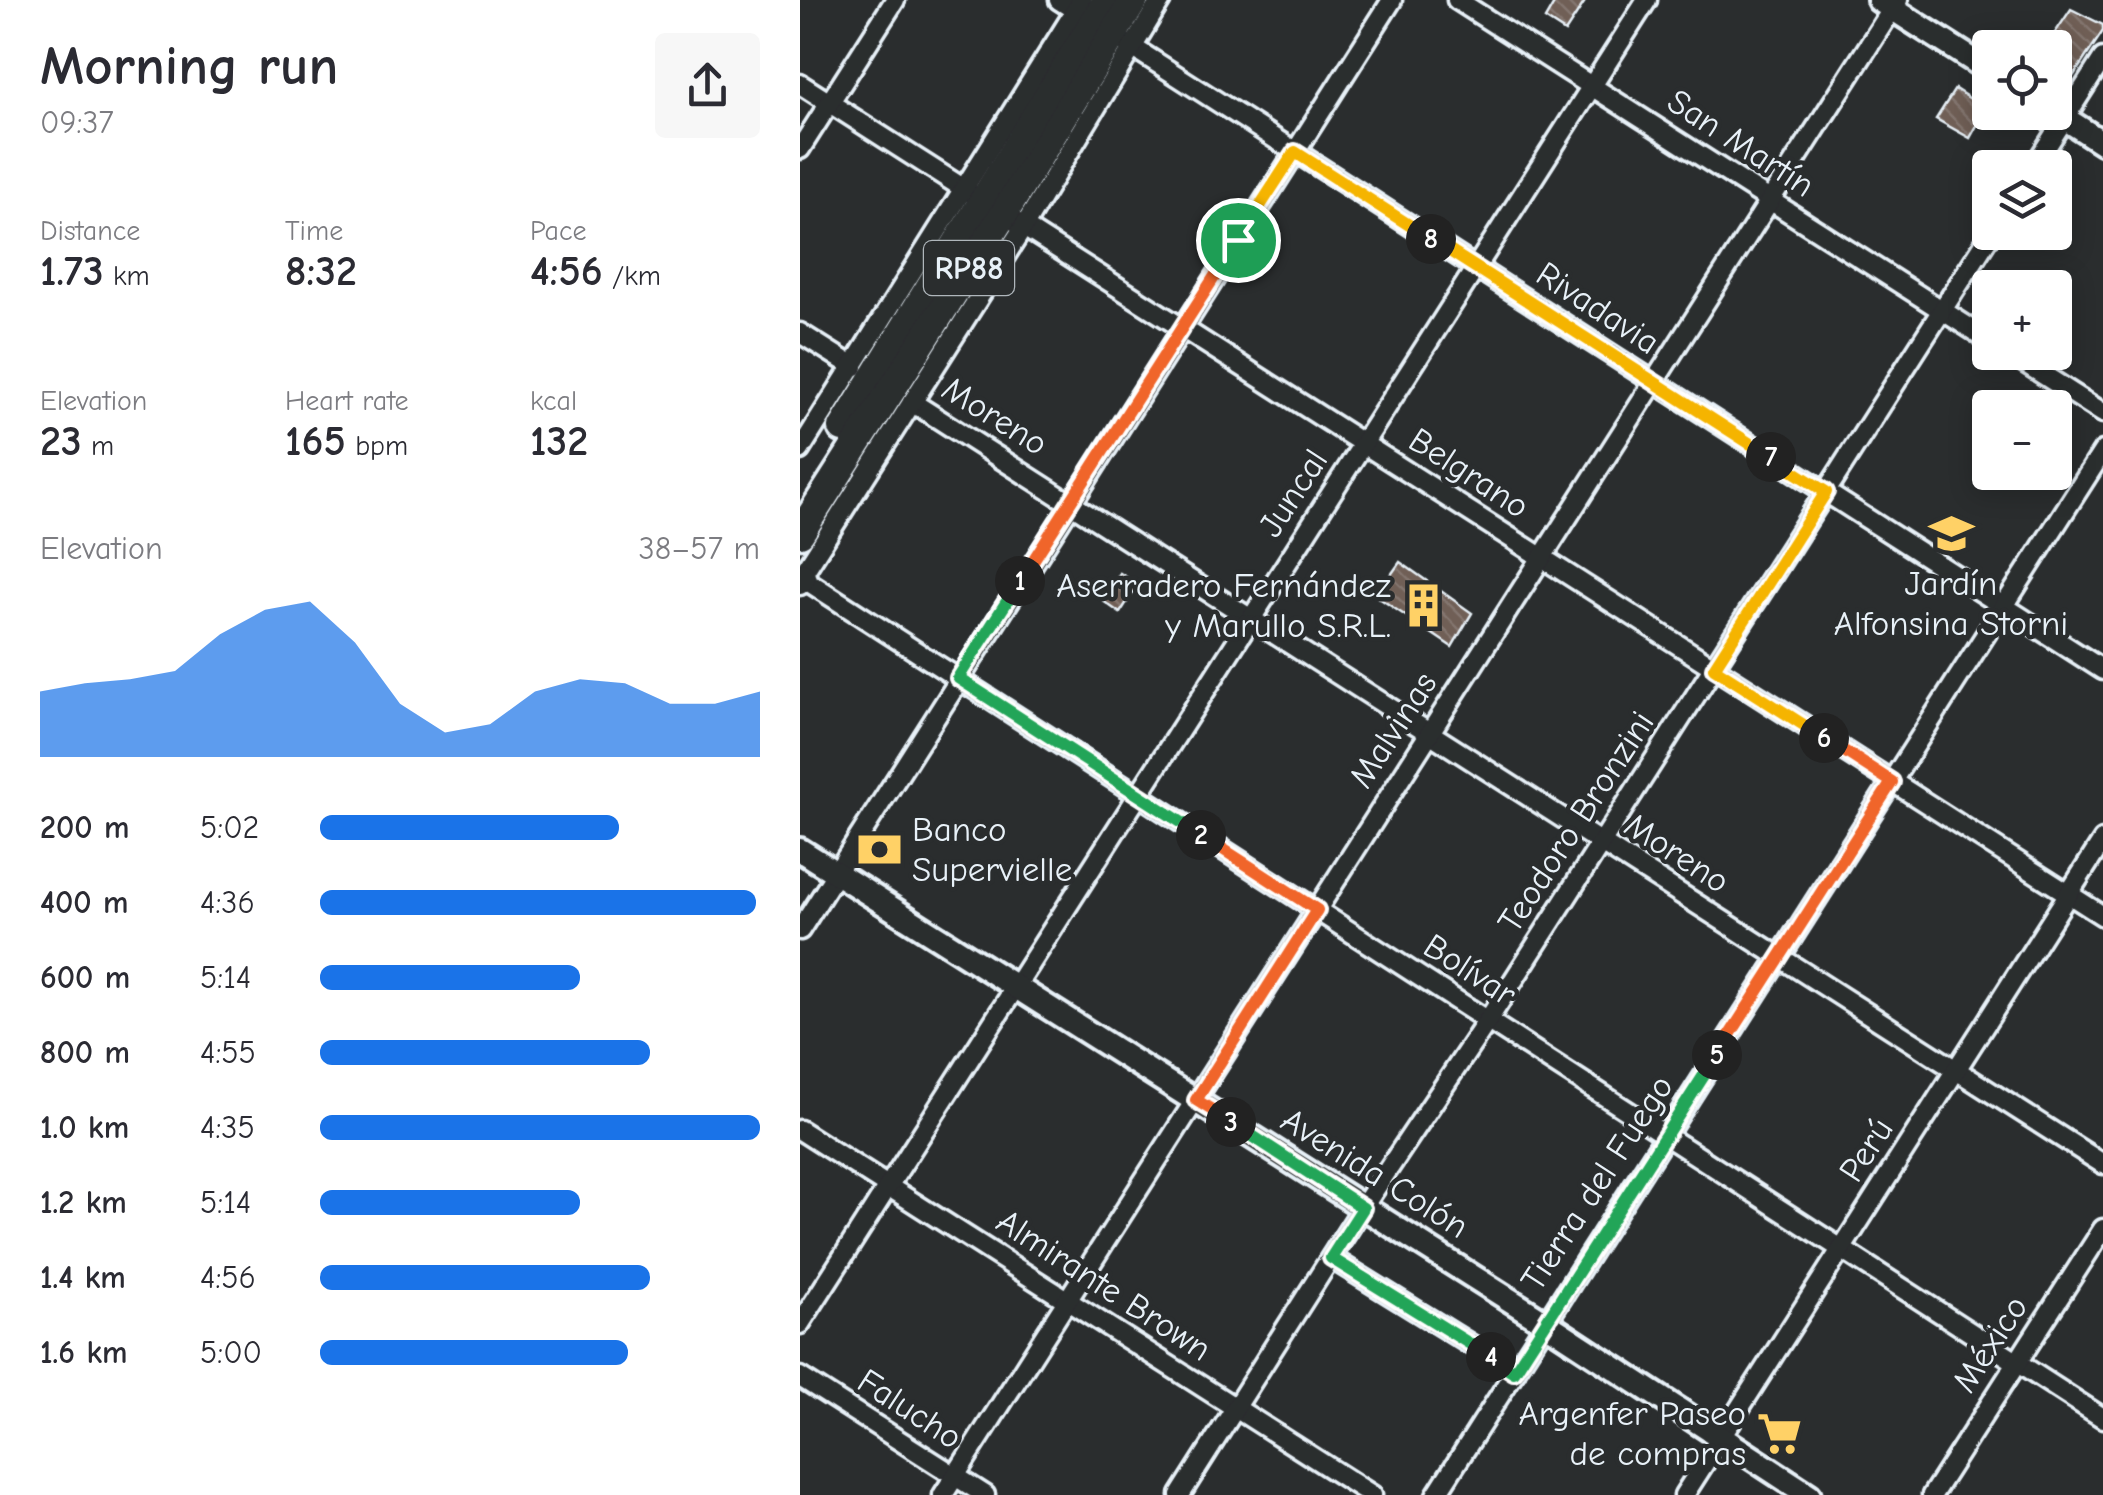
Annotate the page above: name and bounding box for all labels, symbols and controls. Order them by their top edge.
map controls [1972,30,2072,490]
button: locate [1972,30,2072,130]
button: share [655,33,760,138]
text: Morning run [40,34,338,98]
street label: San Martín [1660,80,1822,206]
text: 09:37 [40,104,114,141]
button: layers [1972,150,2072,250]
pin [1196,198,1281,283]
icon: arrive [1211,213,1266,268]
pin: 8 [1406,214,1456,264]
text: Distance [40,215,140,247]
text: Time [285,215,343,247]
text: Pace [530,215,586,247]
text: 8 [1424,223,1438,255]
road number: RP88 [924,241,1014,295]
text: 1.73 [40,247,104,296]
text: 8:32 [285,247,357,296]
text: 4:56 [530,247,603,296]
street label: Rivadavia [1529,253,1667,363]
text: km [104,260,150,292]
text: /km [603,260,661,292]
button: + [1972,270,2072,370]
street label: Moreno [935,368,1055,464]
text: Elevation [40,385,147,417]
text: Heart rate [285,385,408,417]
text: kcal [530,385,577,417]
button: − [1972,390,2072,490]
text: 23 [40,417,82,466]
text: 165 [285,417,346,466]
text: 132 [530,417,588,466]
street label: Belgrano [1401,419,1537,527]
text: m [82,430,114,462]
text: bpm [346,430,408,462]
pin: 7 [1746,432,1796,482]
text: 7 [1765,441,1777,473]
street label: Juncal [1250,442,1336,544]
school or university icon: Jardín Alfonsina Storni [1927,509,1975,557]
text: Elevation [40,530,163,567]
text: 38–57 m [638,530,760,567]
pin: 1 [995,556,1045,606]
place label: Jardín Alfonsina Storni [1834,563,2068,644]
text: 1 [1014,565,1026,597]
place label: Aserradero Fernández y Marullo S.R.L. [1056,565,1391,646]
building icon: Aserradero Fernández y Marullo S.R.L. [1400,581,1448,629]
street label: Malvinas [1341,664,1445,796]
street label: Teodoro Bronzini [1489,704,1663,940]
pin: 6 [1799,713,1849,763]
text: 6 [1817,722,1831,754]
street label: Moreno [1617,804,1737,902]
text: 200 m [40,809,129,846]
text: 5:02 [200,809,259,846]
place label: Banco Supervielle [912,809,1072,890]
pin: 2 [1176,810,1226,860]
text: 2 [1194,819,1208,851]
bank icon: Banco Supervielle [855,825,903,873]
text: 400 m [40,884,128,921]
text: 4:36 [200,884,255,921]
street label: Bolívar [1416,925,1524,1015]
text: 600 m [40,959,130,996]
text: 5:14 [200,959,251,996]
pin: 5 [1692,1030,1742,1080]
text: 800 m [40,1034,130,1071]
text: 4:55 [200,1034,256,1071]
text: 5 [1710,1039,1724,1071]
street label: Tierra del Fuego [1512,1068,1682,1298]
pin: 3 [1206,1097,1256,1147]
street label: Avenida Colón [1274,1099,1476,1247]
text: 3 [1224,1106,1238,1138]
text: 1.0 km [40,1109,129,1146]
text: 4:35 [200,1109,255,1146]
street label: Perú [1830,1111,1902,1189]
text: 1.2 km [40,1184,127,1221]
text: 5:14 [200,1184,251,1221]
street label: Almirante Brown [989,1200,1219,1370]
text: 1.4 km [40,1259,126,1296]
text: 4:56 [200,1259,256,1296]
street label: México [1944,1288,2036,1400]
pin: 4 [1466,1332,1516,1382]
text: 1.6 km [40,1334,128,1371]
text: 5:00 [200,1334,262,1371]
text: 4 [1484,1341,1498,1373]
street label: Falucho [850,1360,970,1458]
place label: Argenfer Paseo de compras [1518,1393,1746,1474]
supermarket icon: Argenfer Paseo de compras [1755,1409,1803,1457]

